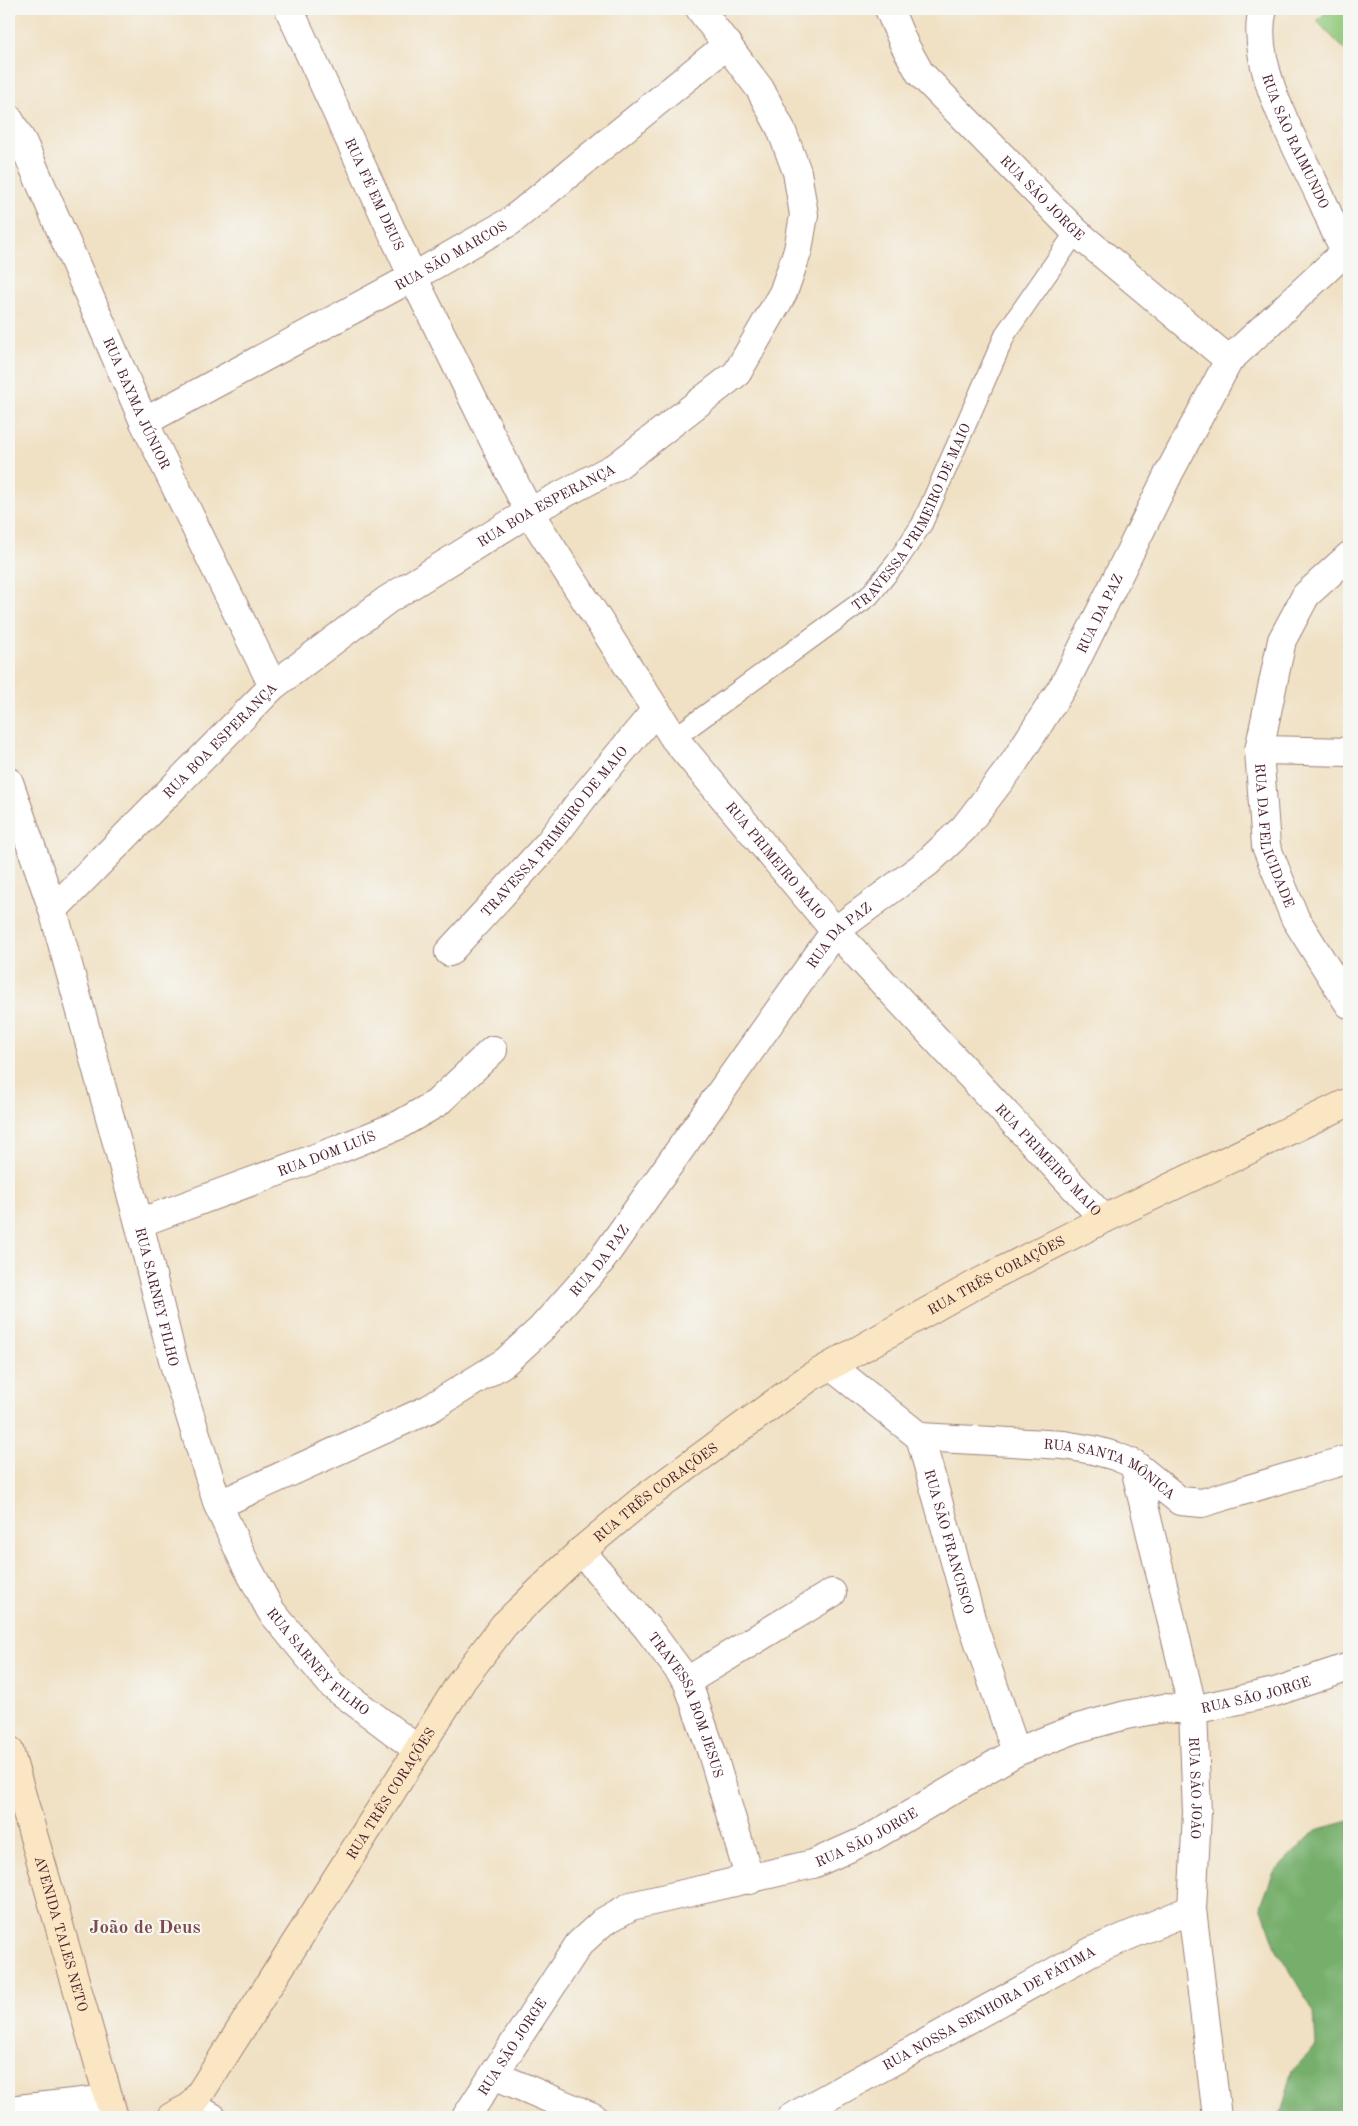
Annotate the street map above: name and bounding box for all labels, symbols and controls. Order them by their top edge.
street label: RUA SÃO RAIMUNDO [1259,72,1331,211]
street label: RUA FÉ EM DEUS [342,136,406,253]
street label: RUA SÃO JORGE [997,153,1086,244]
street label: RUA SÃO MARCOS [393,219,509,293]
street label: RUA BAYMA JÚNIOR [100,336,172,472]
street label: TRAVESSA PRIMEIRO DE MAIO [850,421,974,614]
street label: RUA BOA ESPERANÇA [475,462,618,550]
street label: RUA DA PAZ [1075,572,1126,656]
street label: RUA BOA ESPERANÇA [161,680,280,801]
street label: TRAVESSA PRIMEIRO DE MAIO [479,744,631,920]
street label: RUA DA FELICIDADE [1252,763,1296,910]
street label: RUA PRIMEIRO MAIO [723,800,828,922]
street label: RUA DA PAZ [805,901,874,971]
street label: RUA PRIMEIRO MAIO [992,1102,1103,1219]
street label: RUA DOM LUÍS [276,1129,378,1179]
street label: RUA DA PAZ [568,1223,632,1300]
street label: RUA SARNEY FILHO [132,1226,180,1368]
street label: RUA TRÊS CORAÇÕES [926,1234,1067,1318]
street label: RUA SANTA MÔNICA [1043,1438,1178,1502]
street label: RUA TRÊS CORAÇÕES [591,1441,721,1545]
street label: RUA SÃO FRANCISCO [921,1468,975,1616]
street label: RUA SARNEY FILHO [264,1606,372,1719]
street label: TRAVESSA BOM JESUS [645,1630,725,1780]
street label: RUA SÃO JORGE [1200,1674,1313,1716]
street label: RUA TRÊS CORAÇÕES [344,1726,438,1862]
street label: RUA SÃO JOÃO [1186,1737,1206,1840]
street label: RUA SÃO JORGE [814,1806,920,1870]
street label: AVENIDA TALES NETO [32,1854,90,2014]
district label: João de Deus [89,1919,201,1938]
street label: RUA NOSSA SENHORA DE FÁTIMA [881,1944,1098,2073]
street label: RUA SÃO JORGE [476,1996,550,2098]

